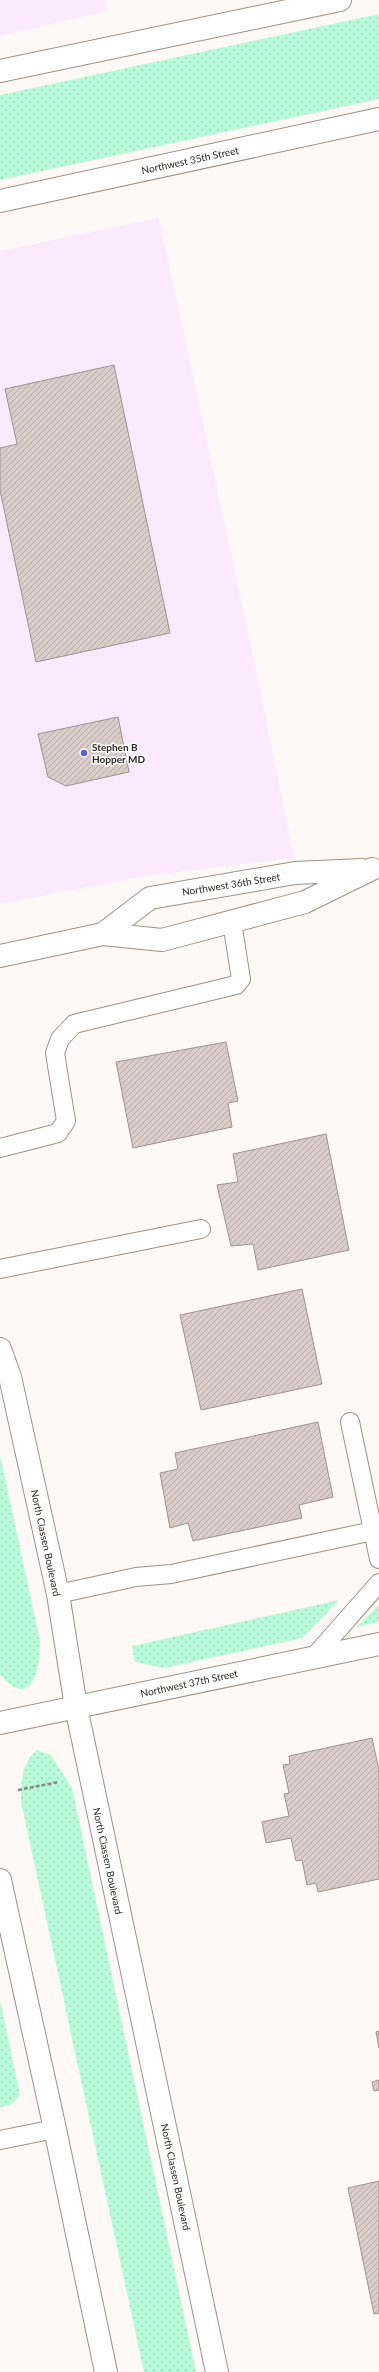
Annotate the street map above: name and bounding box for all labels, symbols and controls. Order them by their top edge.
street label: Northwest 35th Street [140,144,240,176]
place label: Stephen B Hopper MD [92,741,145,765]
marker: Stephen B Hopper MD [79,748,89,758]
street label: Northwest 36th Street [181,870,281,898]
street label: North Classen Boulevard [29,1489,63,1597]
street label: Northwest 37th Street [139,1667,239,1699]
street label: North Classen Boulevard [91,1807,125,1915]
street label: North Classen Boulevard [159,2123,193,2231]

